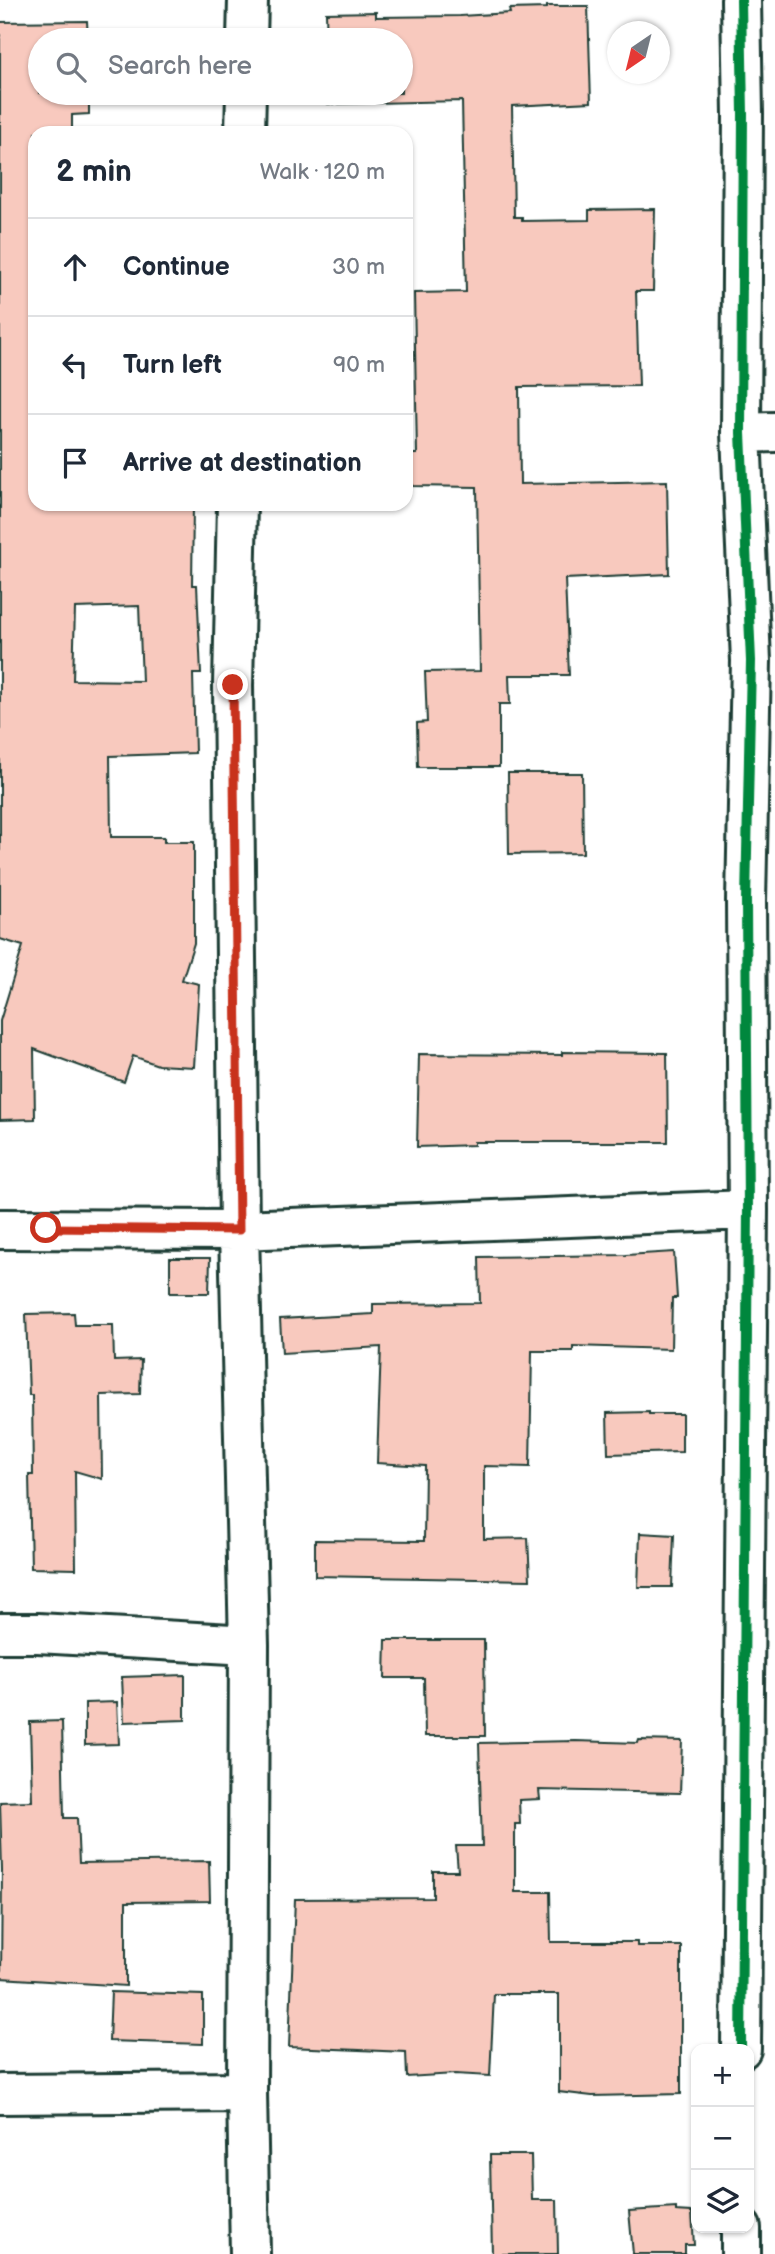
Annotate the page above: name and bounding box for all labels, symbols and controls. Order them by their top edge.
north arrow [607,21,670,84]
search box [28,28,413,105]
icon: search [52,48,90,86]
text: Search here [108,51,252,82]
text: 2 min [56,154,132,190]
text: Walk · 120 m [260,158,385,186]
icon: ahead [56,248,94,286]
text: Continue [123,252,230,283]
text: 30 m [332,253,385,281]
icon: left [56,346,94,384]
text: Turn left [123,350,222,381]
text: 90 m [333,351,385,379]
icon: arrive [56,444,94,482]
text: Arrive at destination [123,448,362,479]
route end [217,669,248,700]
route start [30,1212,61,1243]
map controls [691,2044,754,2233]
button: + [691,2044,754,2107]
button: − [691,2107,754,2170]
button: layers [691,2170,754,2233]

